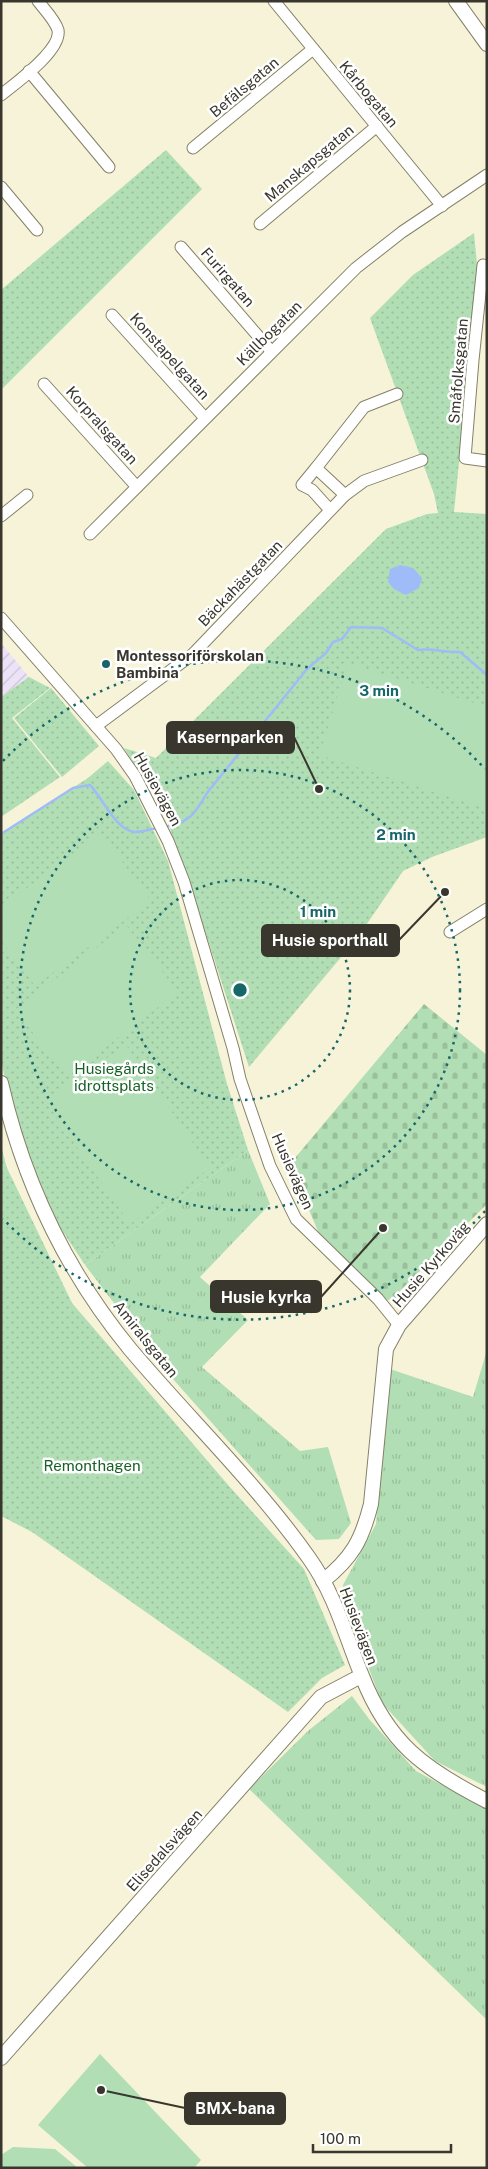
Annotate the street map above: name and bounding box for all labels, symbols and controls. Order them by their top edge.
street label: Befälsgatan [206,53,282,121]
street label: Kårbogatan [336,57,402,131]
street label: Manskapsgatan [261,121,357,205]
street label: Furirgatan [198,244,258,310]
street label: Källbogatan [233,297,305,369]
street label: Konstapelgatan [127,309,213,403]
street label: Småfolksgatan [445,318,471,424]
street label: Korpralsgatan [63,383,141,467]
street label: Bäckahästgatan [195,536,285,630]
place label: Montessoriförskolan Bambina [116,647,264,681]
marker: Montessoriförskolan Bambina [100,658,112,670]
text: 3 min [359,682,399,699]
callout: Kasernparken [167,722,294,753]
text: Kasernparken [177,728,283,747]
street label: Husievägen [131,749,185,829]
text: 2 min [376,826,416,843]
text: 1 min [300,903,336,920]
callout: Husie sporthall [262,925,399,956]
text: Husie sporthall [272,931,388,950]
centre of rings [231,981,249,999]
park label: Husiegårds idrottsplats [74,1060,154,1094]
street label: Husievägen [269,1130,317,1212]
street label: Husie Kyrkoväg [389,1217,473,1311]
callout: Husie kyrka [211,1281,321,1312]
text: Husie kyrka [221,1288,311,1307]
street label: Amiralsgatan [110,1298,182,1380]
park label: Remonthagen [43,1457,141,1474]
street label: Husievägen [336,1585,382,1667]
street label: Elisedalsvägen [123,1806,205,1894]
callout: BMX-bana [185,2093,285,2124]
text: BMX-bana [195,2099,275,2118]
scale bar [313,2122,450,2154]
text: 100 m [320,2130,361,2147]

